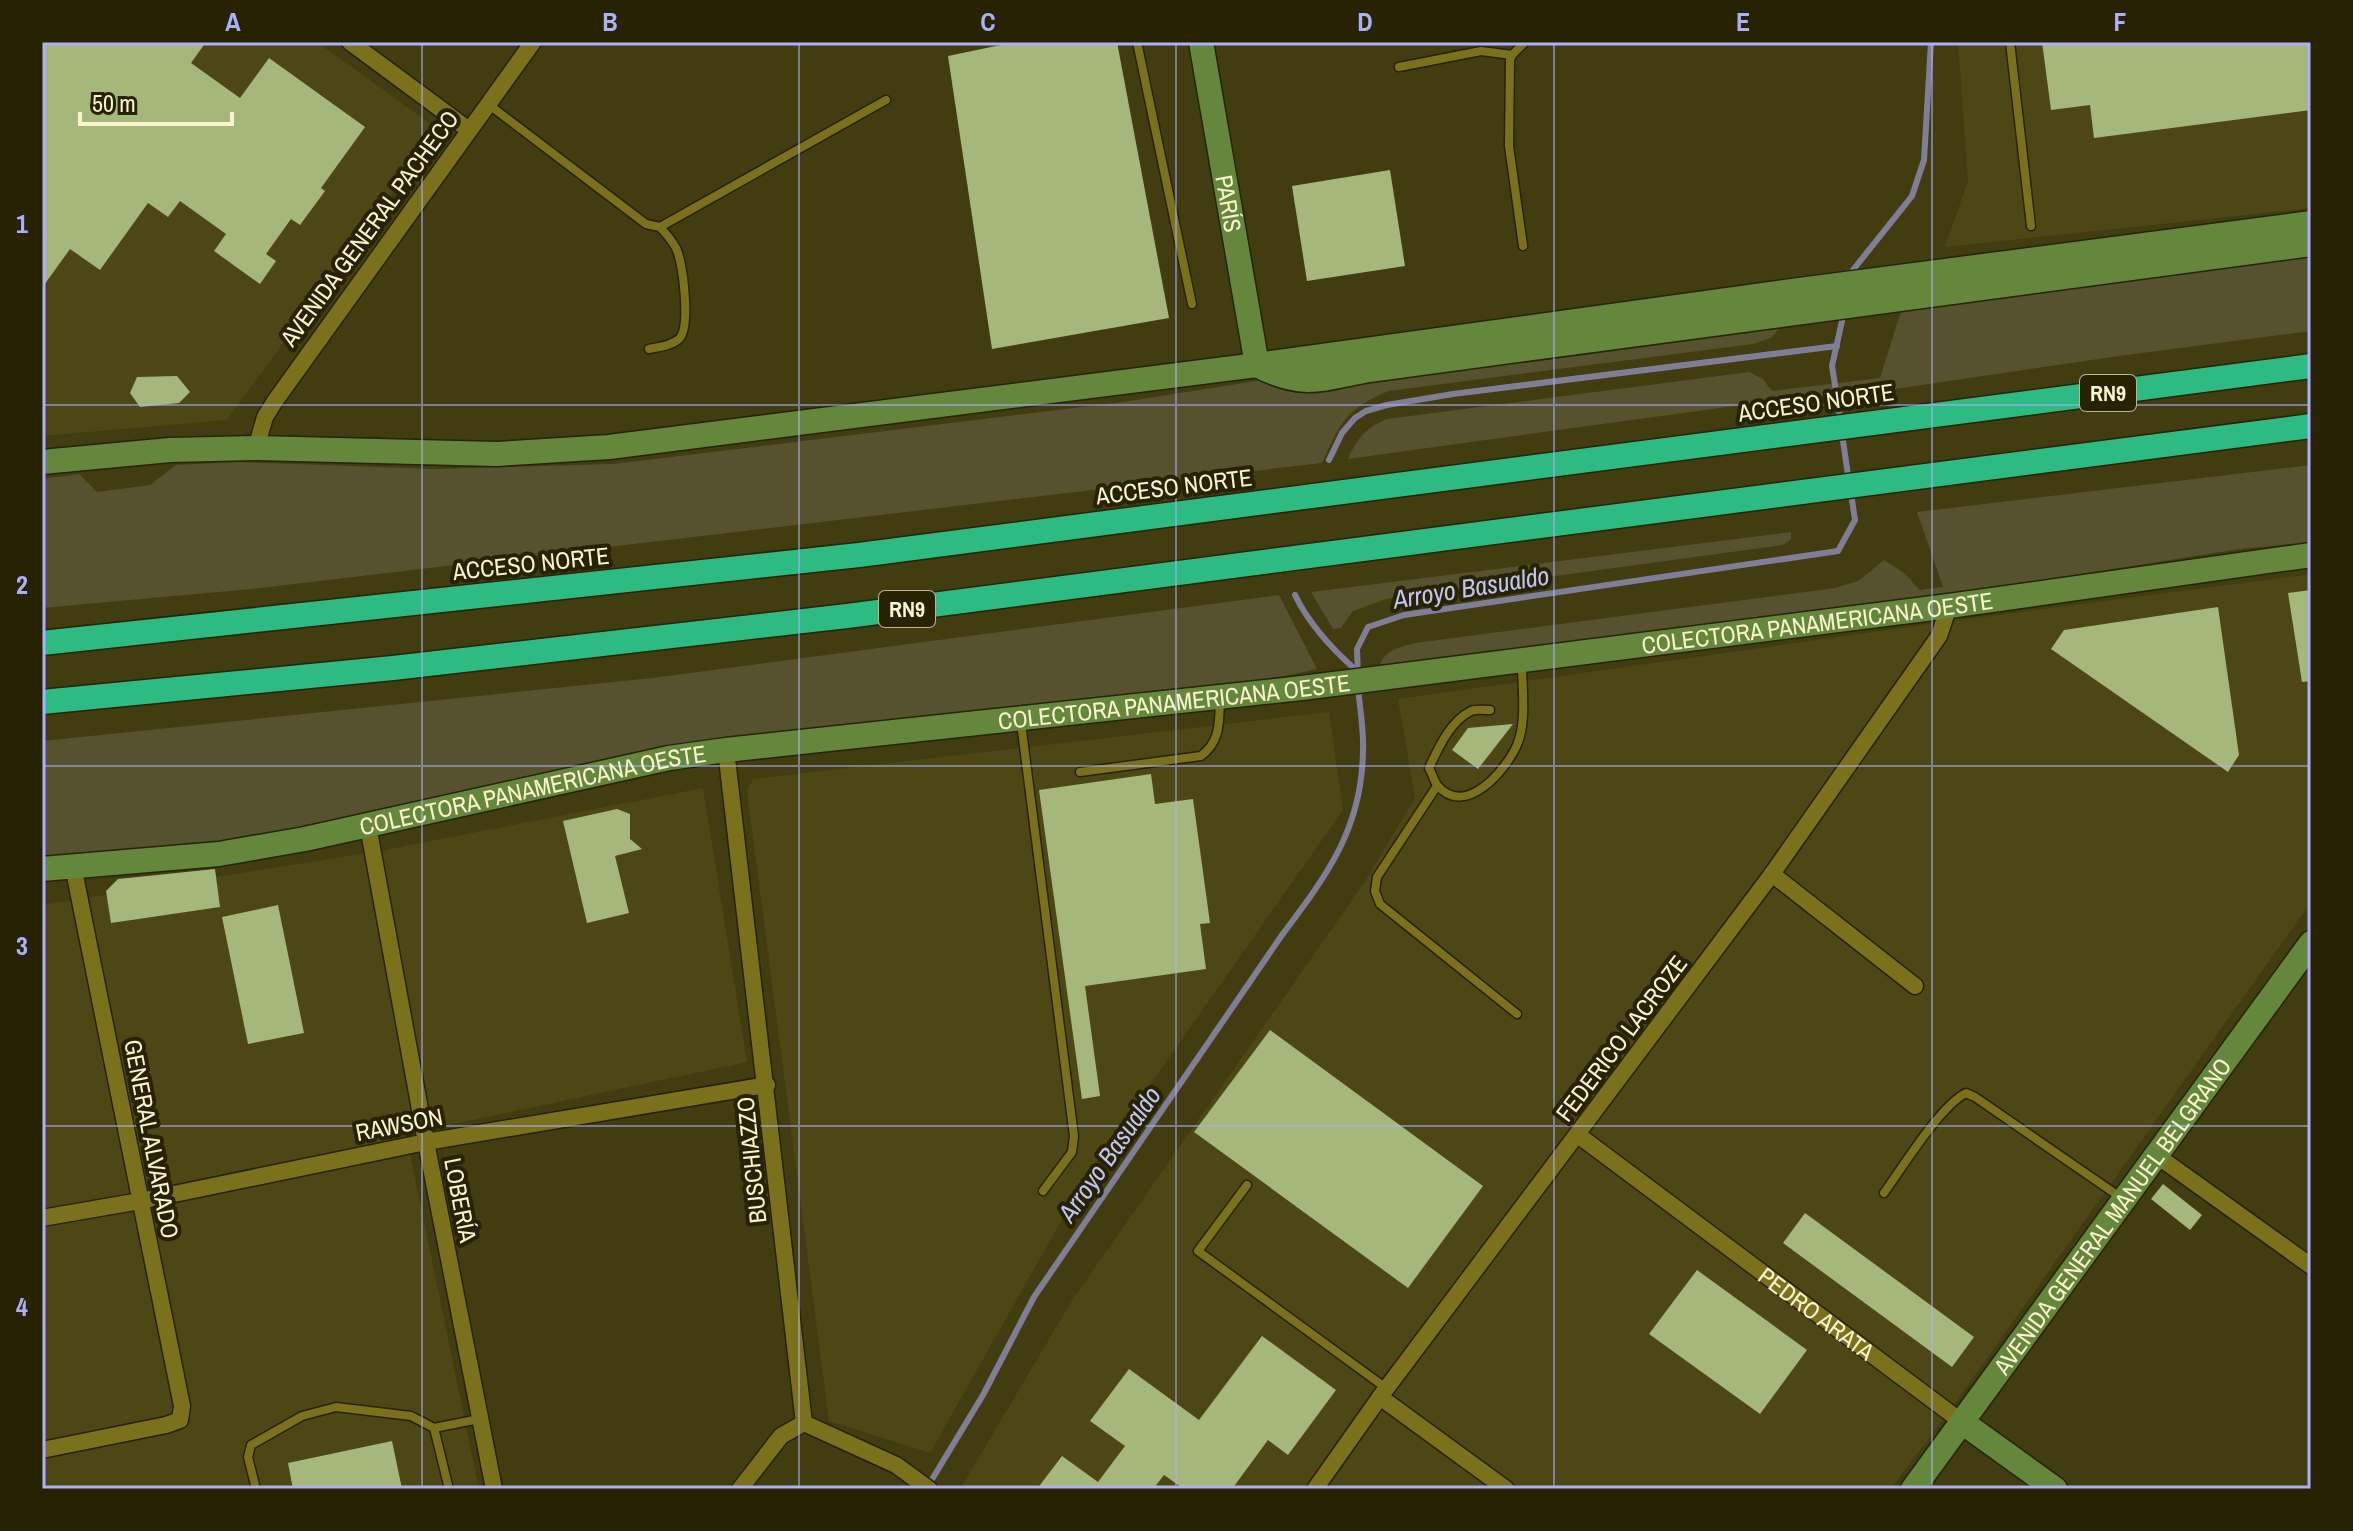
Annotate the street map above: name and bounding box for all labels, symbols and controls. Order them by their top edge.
text: A [225,4,241,39]
text: B [602,4,618,39]
text: C [980,4,996,39]
text: D [1357,4,1373,39]
text: E [1736,4,1750,39]
text: F [2113,4,2127,39]
scale bar [80,76,232,126]
text: 50 m [92,87,136,119]
street label: AVENIDA GENERAL PACHECO [272,104,465,353]
street label: PARÍS [1208,172,1250,235]
text: 1 [16,206,28,241]
street label: ACCESO NORTE [1735,375,1896,429]
road number: RN9 [2080,375,2136,411]
street label: ACCESO NORTE [1093,461,1254,512]
street label: ACCESO NORTE [450,539,611,587]
water label: Arroyo Basualdo [1389,557,1552,617]
text: 2 [16,567,28,602]
street label: COLECTORA PANAMERICANA OESTE [1640,584,1995,661]
road number: RN9 [879,591,935,627]
street label: COLECTORA PANAMERICANA OESTE [996,666,1352,737]
street label: COLECTORA PANAMERICANA OESTE [356,737,708,842]
text: 3 [16,928,28,963]
street label: FEDERICO LACROZE [1548,948,1694,1128]
street label: GENERAL ALVARADO [117,1037,187,1241]
street label: AVENIDA GENERAL MANUEL BELGRANO [1985,1051,2238,1382]
water label: Arroyo Basualdo [1049,1079,1169,1229]
street label: BUSCHIAZZO [728,1095,774,1225]
street label: RAWSON [353,1100,445,1148]
street label: LOBERÍA [437,1155,485,1246]
street label: PEDRO ARATA [1752,1260,1882,1368]
text: 4 [16,1289,28,1324]

